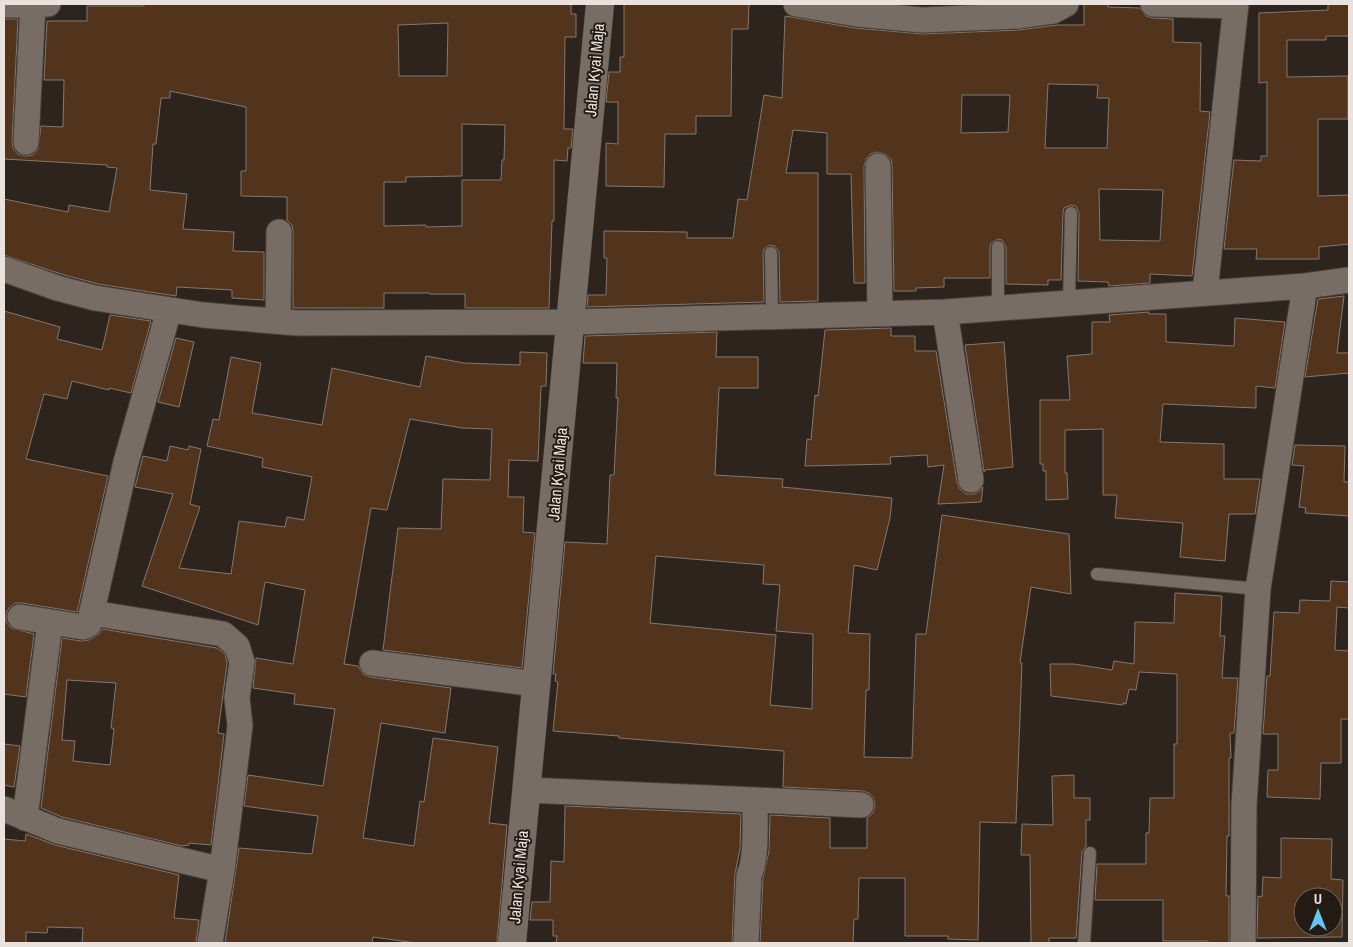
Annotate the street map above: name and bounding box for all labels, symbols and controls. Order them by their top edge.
street label: Jalan Kyai Maja [579,22,609,117]
street label: Jalan Kyai Maja [542,426,572,521]
street label: Jalan Kyai Maja [503,829,533,924]
north arrow [1293,887,1343,937]
text: U [1314,890,1322,908]

